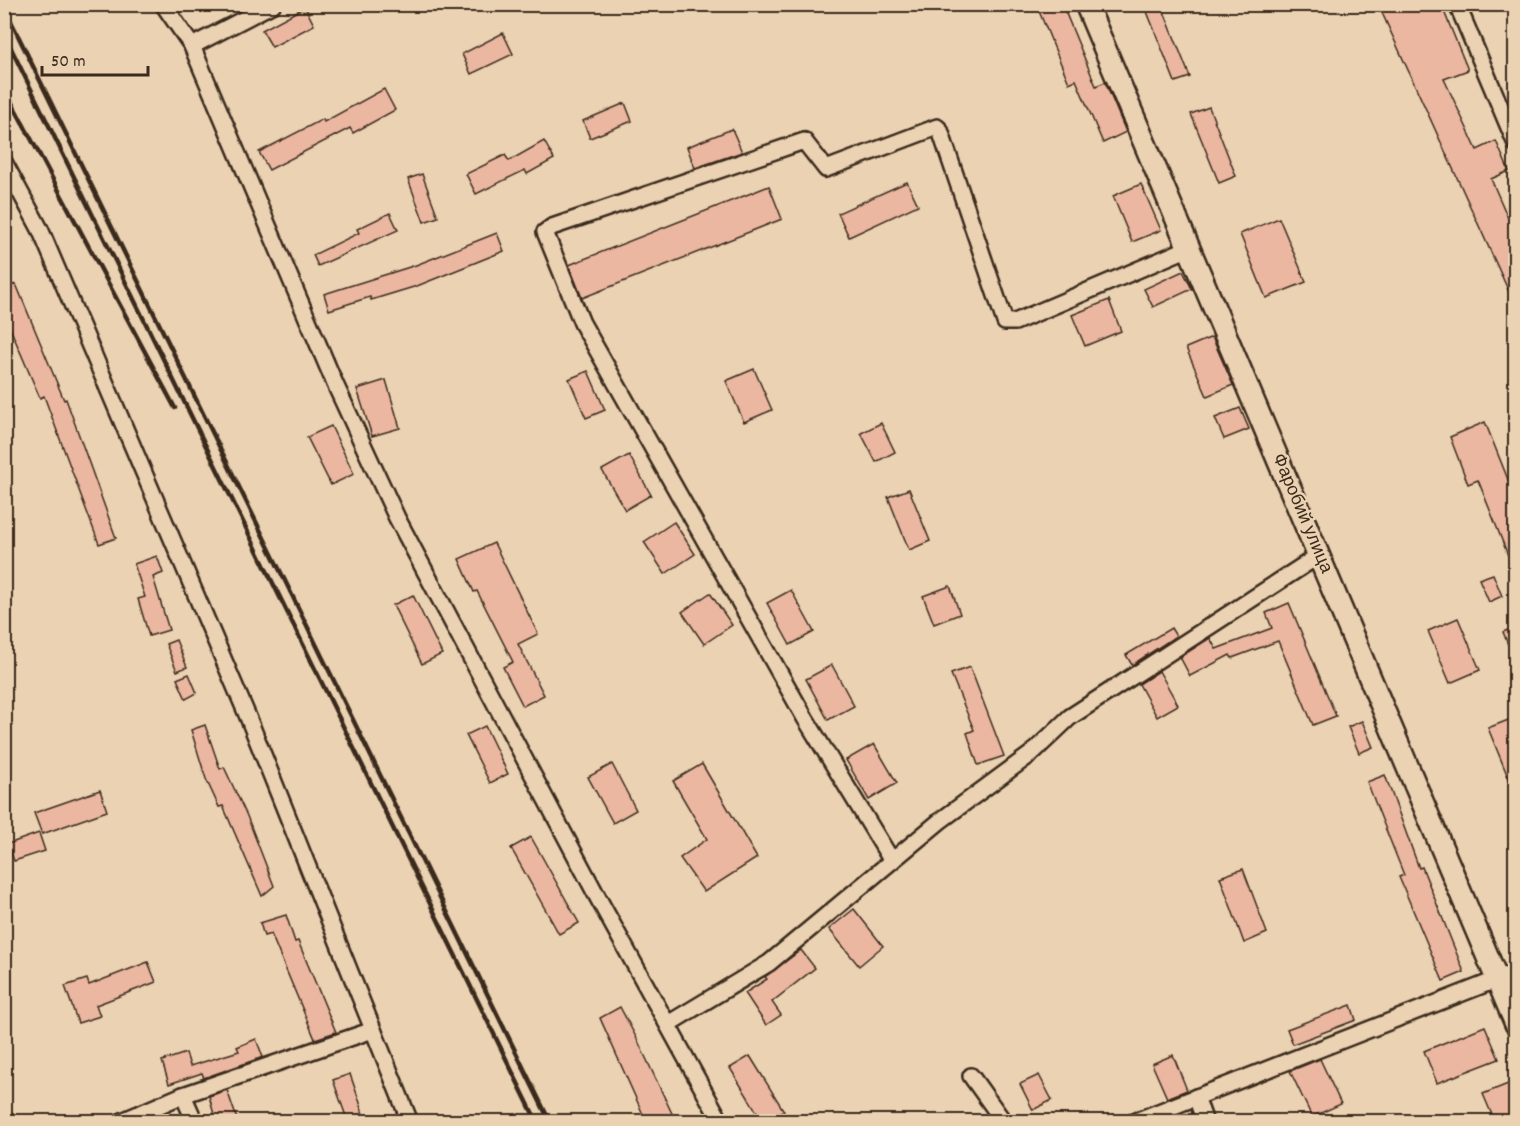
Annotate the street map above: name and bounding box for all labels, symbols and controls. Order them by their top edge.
scale bar [42,39,148,77]
text: 50 m [51,50,86,75]
street label: Фаробий улица [1265,450,1338,579]

